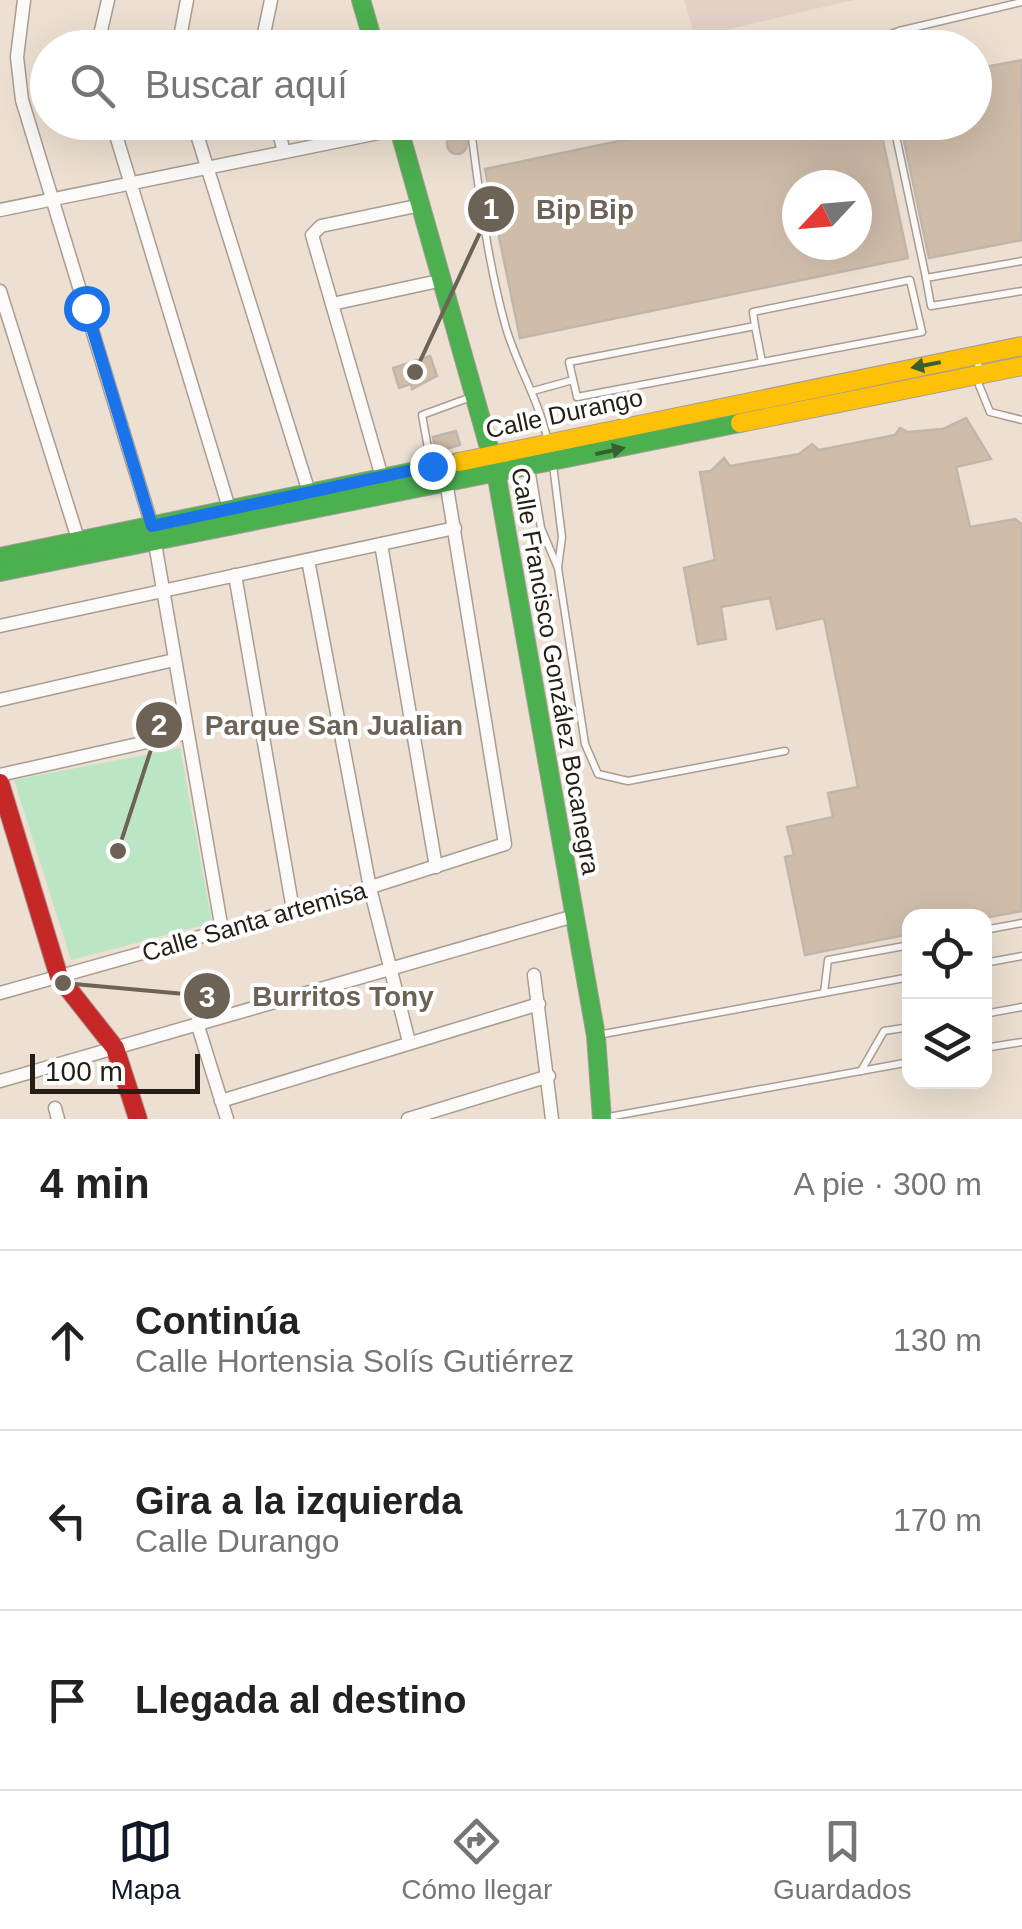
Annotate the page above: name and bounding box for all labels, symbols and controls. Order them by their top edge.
search box [30,30,992,140]
icon: search [65,58,120,113]
text: Buscar aquí [145,64,348,106]
north arrow [782,170,872,260]
callout: Bip Bip [466,180,654,238]
text: 1 [483,192,499,225]
text: Bip Bip [536,194,634,225]
route start [64,286,110,332]
one-way arrow [910,357,941,373]
street label: Calle Durango [483,383,645,443]
one-way arrow [595,442,626,458]
route end [410,444,456,490]
street label: Calle Francisco González Bocanegra [506,465,606,877]
callout: Parque San Jualian [134,696,483,754]
text: 2 [151,708,167,741]
text: Parque San Jualian [205,710,463,741]
street label: Calle Santa artemisa [139,876,369,966]
map controls [902,909,992,1089]
button: locate [902,909,992,999]
callout: Burritos Tony [182,967,454,1025]
text: 3 [199,980,215,1013]
text: Burritos Tony [252,981,434,1012]
button: layers [902,999,992,1089]
scale bar [30,1049,200,1094]
text: 100 m [45,1056,123,1087]
text: 4 min [40,1160,150,1207]
text: A pie · 300 m [793,1166,982,1202]
text: Continúa [135,1300,300,1342]
icon: ahead [40,1313,95,1368]
text: 130 m [893,1322,982,1358]
text: Calle Hortensia Solís Gutiérrez [135,1343,574,1379]
text: Gira a la izquierda [135,1480,462,1522]
icon: left [40,1493,95,1548]
text: 170 m [893,1502,982,1538]
text: Calle Durango [135,1523,340,1559]
icon: arrive [40,1673,95,1728]
text: Llegada al destino [135,1679,467,1721]
tab: Mapa [110,1814,180,1906]
tab: Cómo llegar [401,1814,552,1906]
tab: Guardados [773,1814,912,1906]

